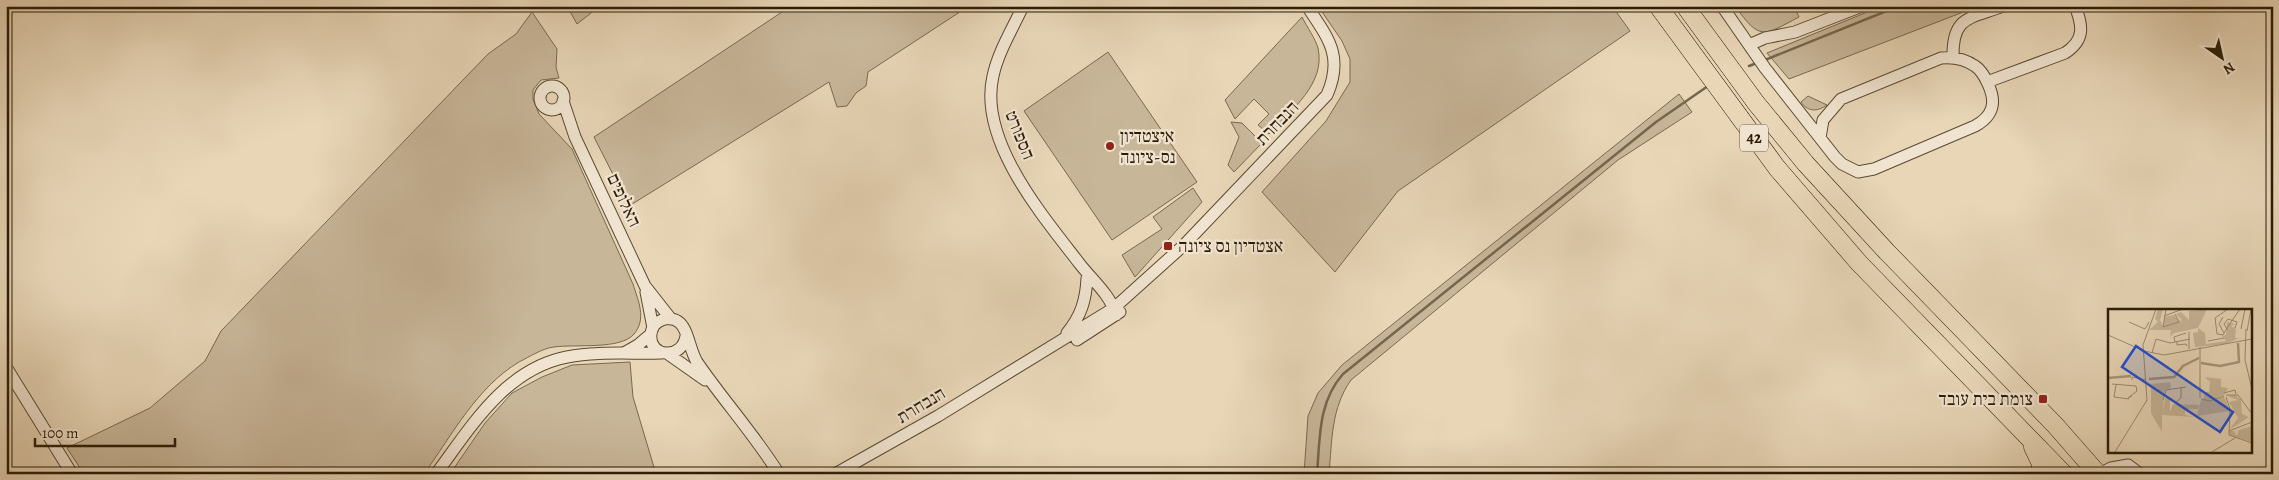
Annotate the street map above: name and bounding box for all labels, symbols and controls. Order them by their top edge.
north arrow [2196,32,2246,82]
text: N [2219,58,2239,79]
street label: הנבחרת [1250,96,1304,150]
street label: הספורט [999,107,1041,163]
place label: איצטדיון נס-ציונה [1120,124,1176,169]
road number: 42 [1740,125,1768,152]
marker: איצטדיון נס-ציונה [1104,140,1116,152]
street label: האלופים [601,169,647,231]
place label: אצטדיון נס ציונה [1178,234,1283,258]
marker: אצטדיון נס ציונה [1162,240,1174,252]
inset map [2108,309,2252,452]
street label: הנבחרת [892,381,950,429]
place label: צומת בית עובד [1939,387,2033,411]
marker: צומת בית עובד [2037,393,2049,405]
scale bar [35,415,175,447]
text: 100 m [42,423,79,443]

